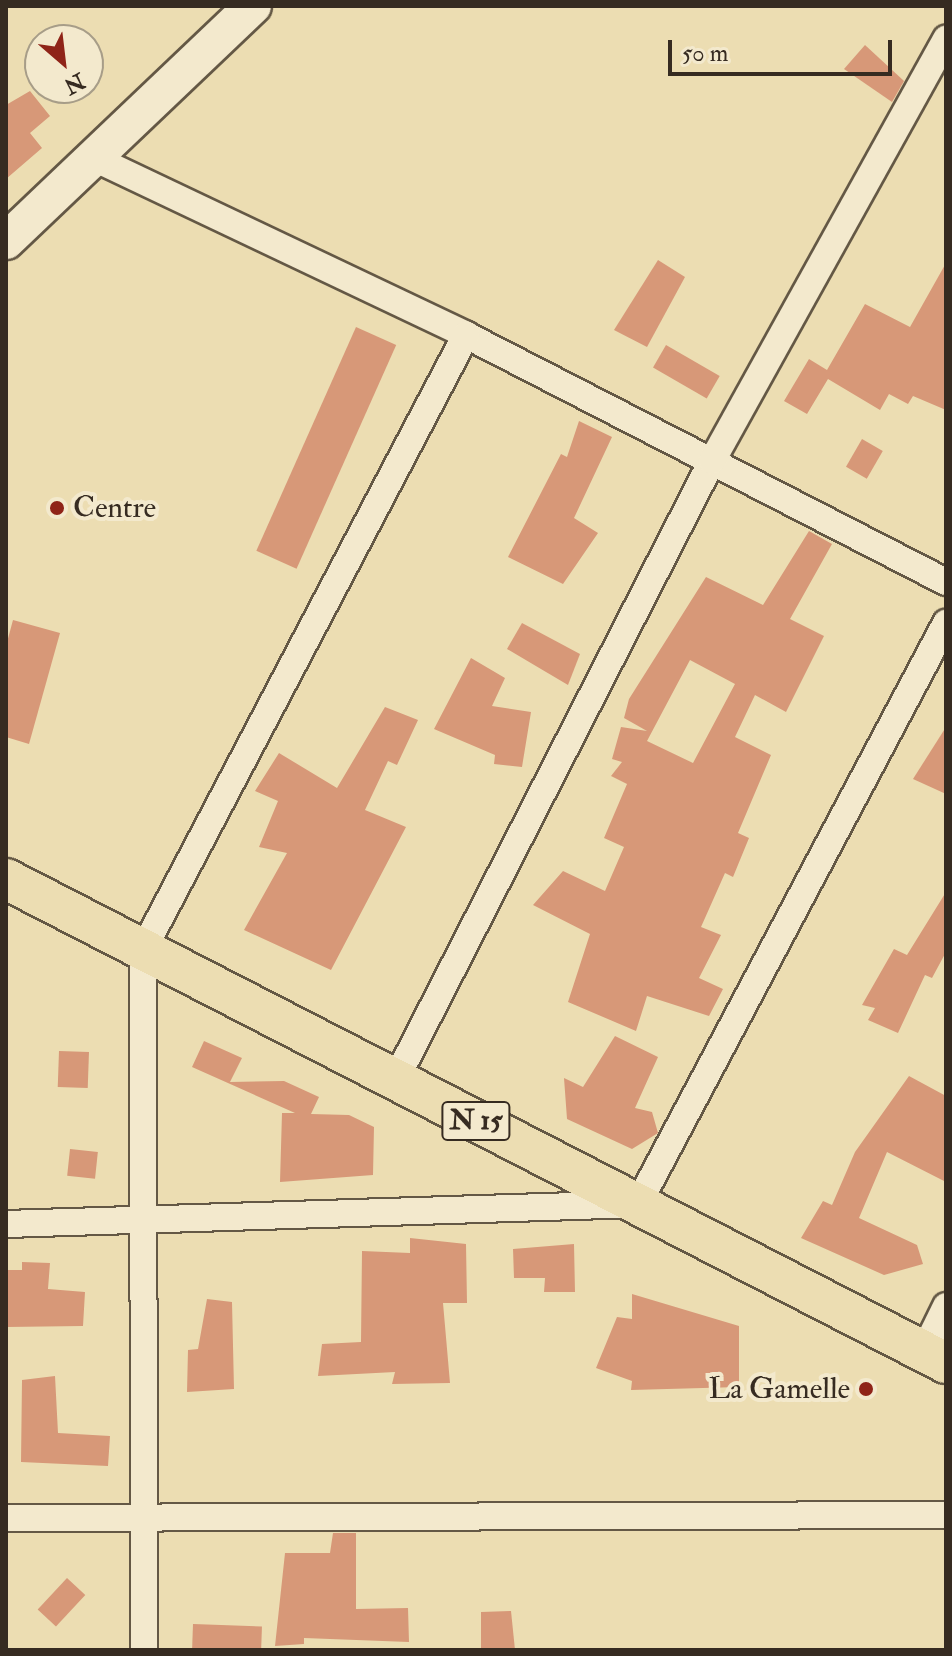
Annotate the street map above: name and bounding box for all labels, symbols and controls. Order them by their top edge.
north arrow [24,24,104,104]
scale bar [672,24,896,74]
text: 50 m [682,38,728,69]
text: N [59,66,90,100]
place label: Centre [73,490,156,526]
marker: Centre [48,499,66,517]
road number: N 15 [440,1097,512,1145]
place label: La Gamelle [709,1371,850,1407]
marker: La Gamelle [857,1380,875,1398]

